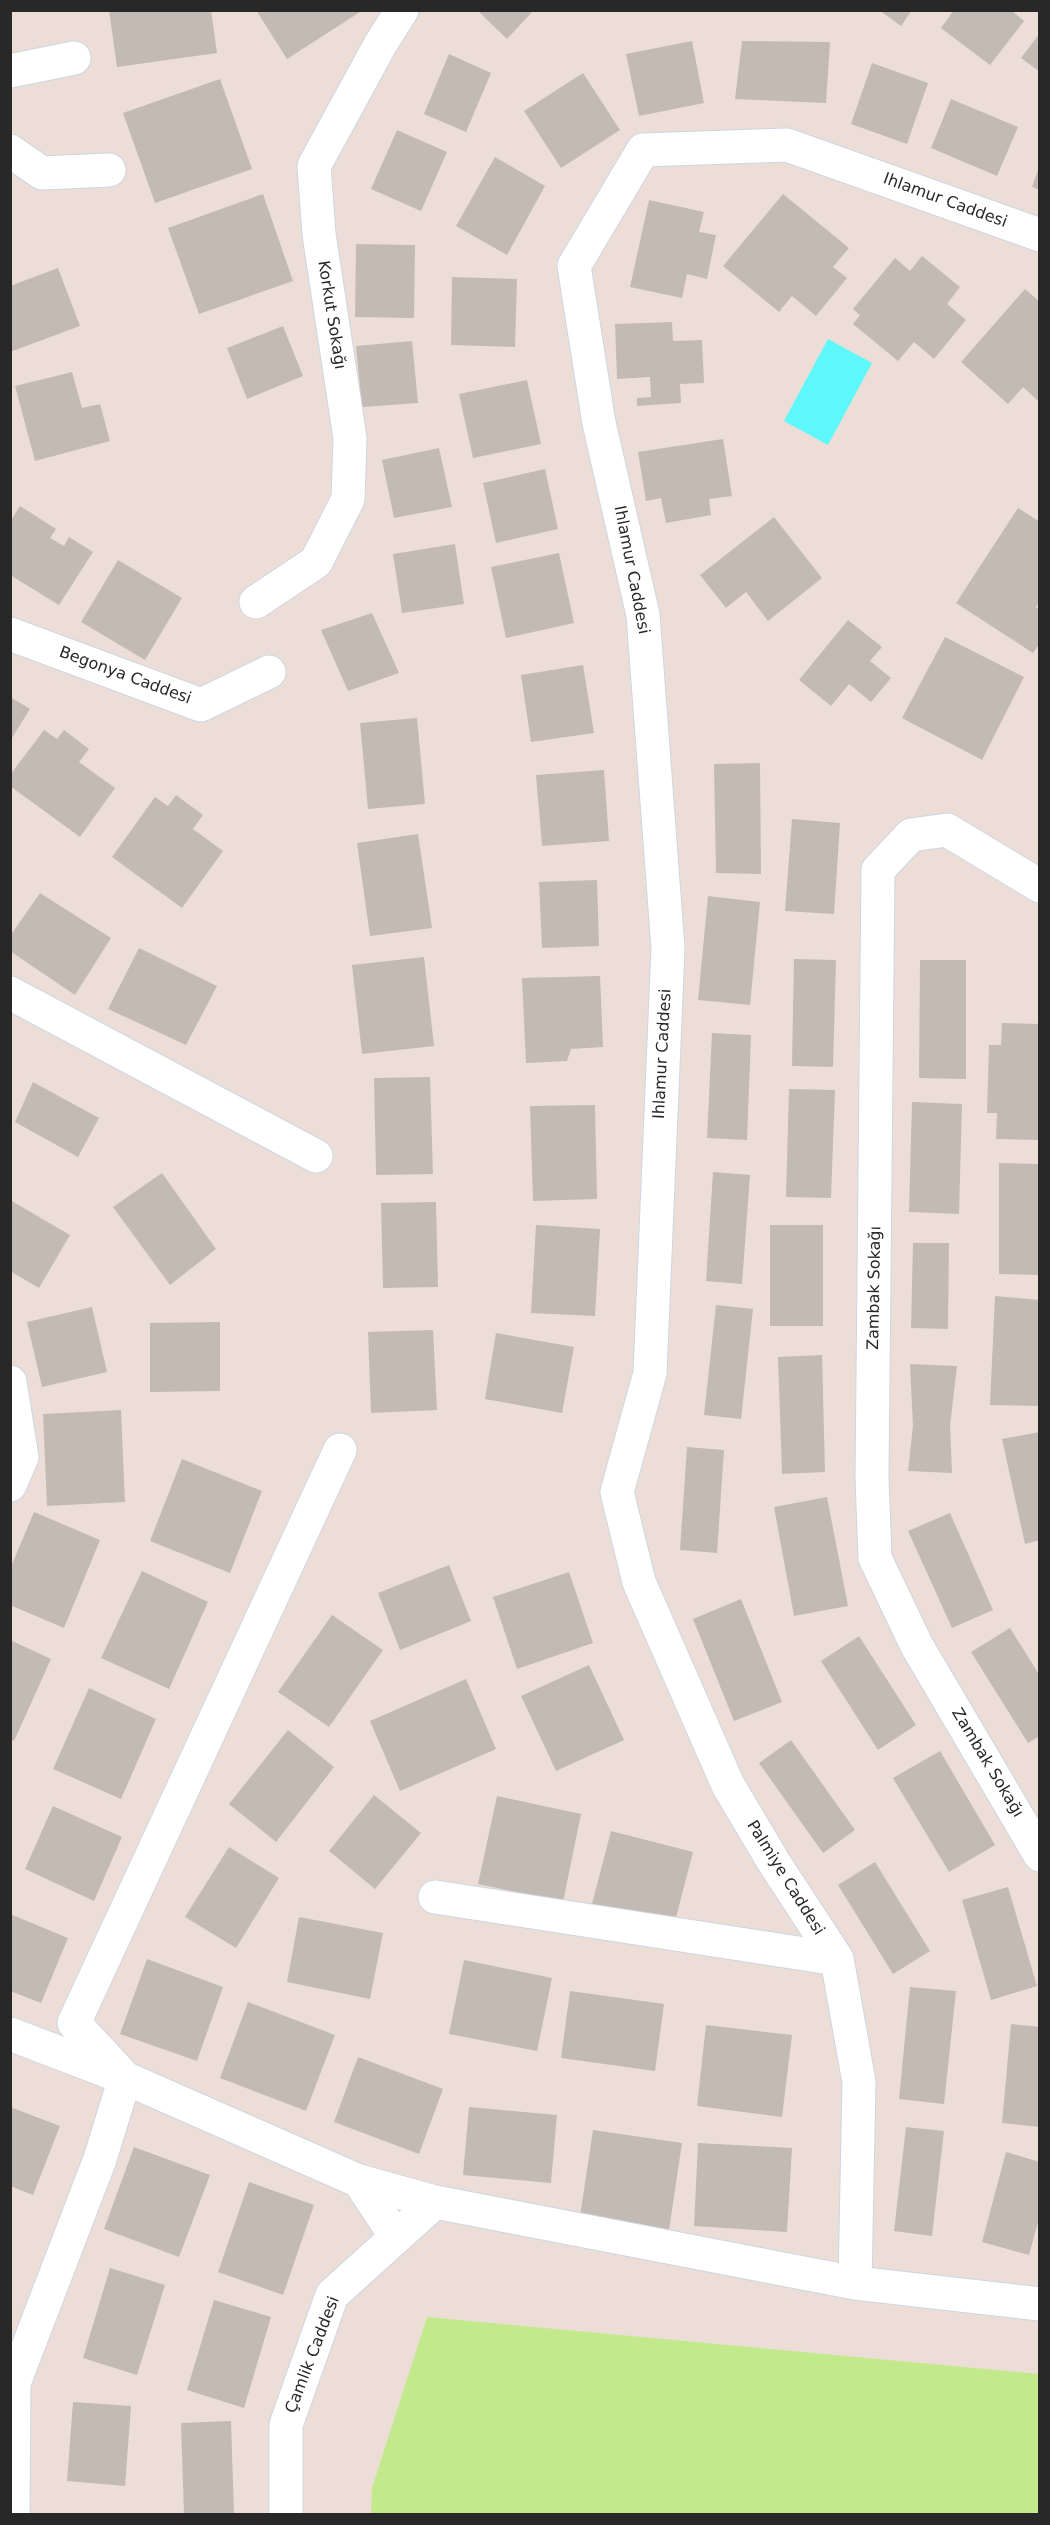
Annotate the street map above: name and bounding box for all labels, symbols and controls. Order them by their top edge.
street label: Ihlamur Caddesi [880,170,1010,232]
street label: Korkut Sokağı [313,259,349,371]
street label: Ihlamur Caddesi [609,504,653,636]
street label: Begonya Caddesi [56,643,194,709]
street label: Ihlamur Caddesi [650,988,676,1120]
street label: Zambak Sokağı [864,1226,886,1350]
street label: Zambak Sokağı [947,1705,1027,1821]
street label: Palmiye Caddesi [742,1817,828,1939]
street label: Çamlik Caddesi [282,2294,344,2416]

